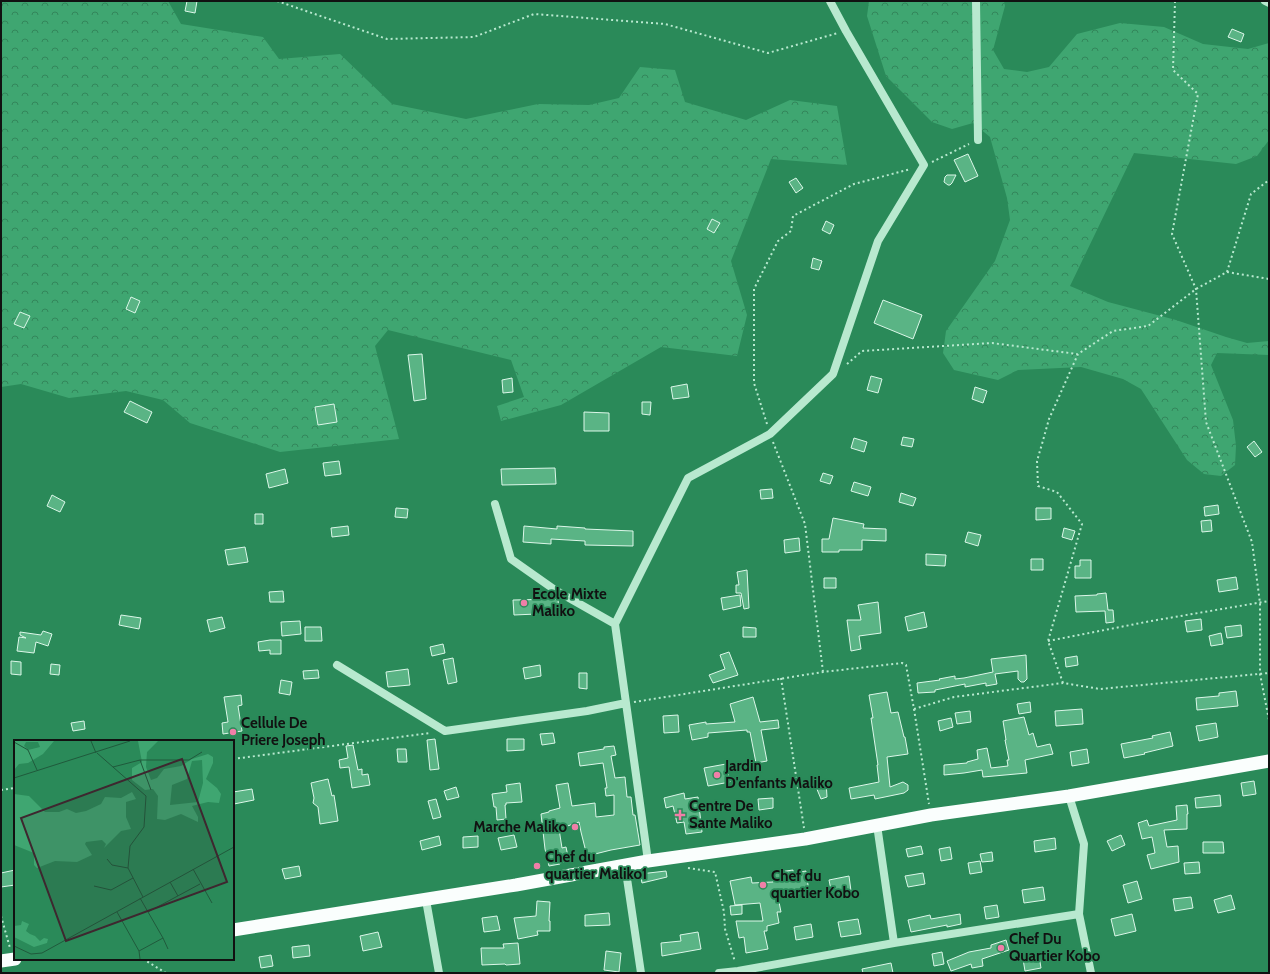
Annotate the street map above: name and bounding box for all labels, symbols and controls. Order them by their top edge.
place label: Ecole Mixte Maliko [532,585,607,620]
marker: Ecole Mixte Maliko [519,598,529,608]
place label: Cellule De Priere Joseph [241,714,326,749]
marker: Cellule De Priere Joseph [228,727,238,737]
inset map [14,740,234,960]
place label: Jardin D'enfants Maliko [724,757,833,792]
marker: Jardin D'enfants Maliko [712,770,722,780]
place label: Centre De Sante Maliko [689,797,773,832]
marker: Centre De Sante Maliko [674,809,686,821]
place label: Marche Maliko [473,818,567,836]
marker: Marche Maliko [570,822,580,832]
place label: Chef du quartier Maliko1 [545,848,647,883]
marker: Chef du quartier Maliko1 [532,861,542,871]
place label: Chef du quartier Kobo [771,867,860,902]
marker: Chef du quartier Kobo [758,880,768,890]
place label: Chef Du Quartier Kobo [1009,930,1101,965]
marker: Chef Du Quartier Kobo [996,943,1006,953]

